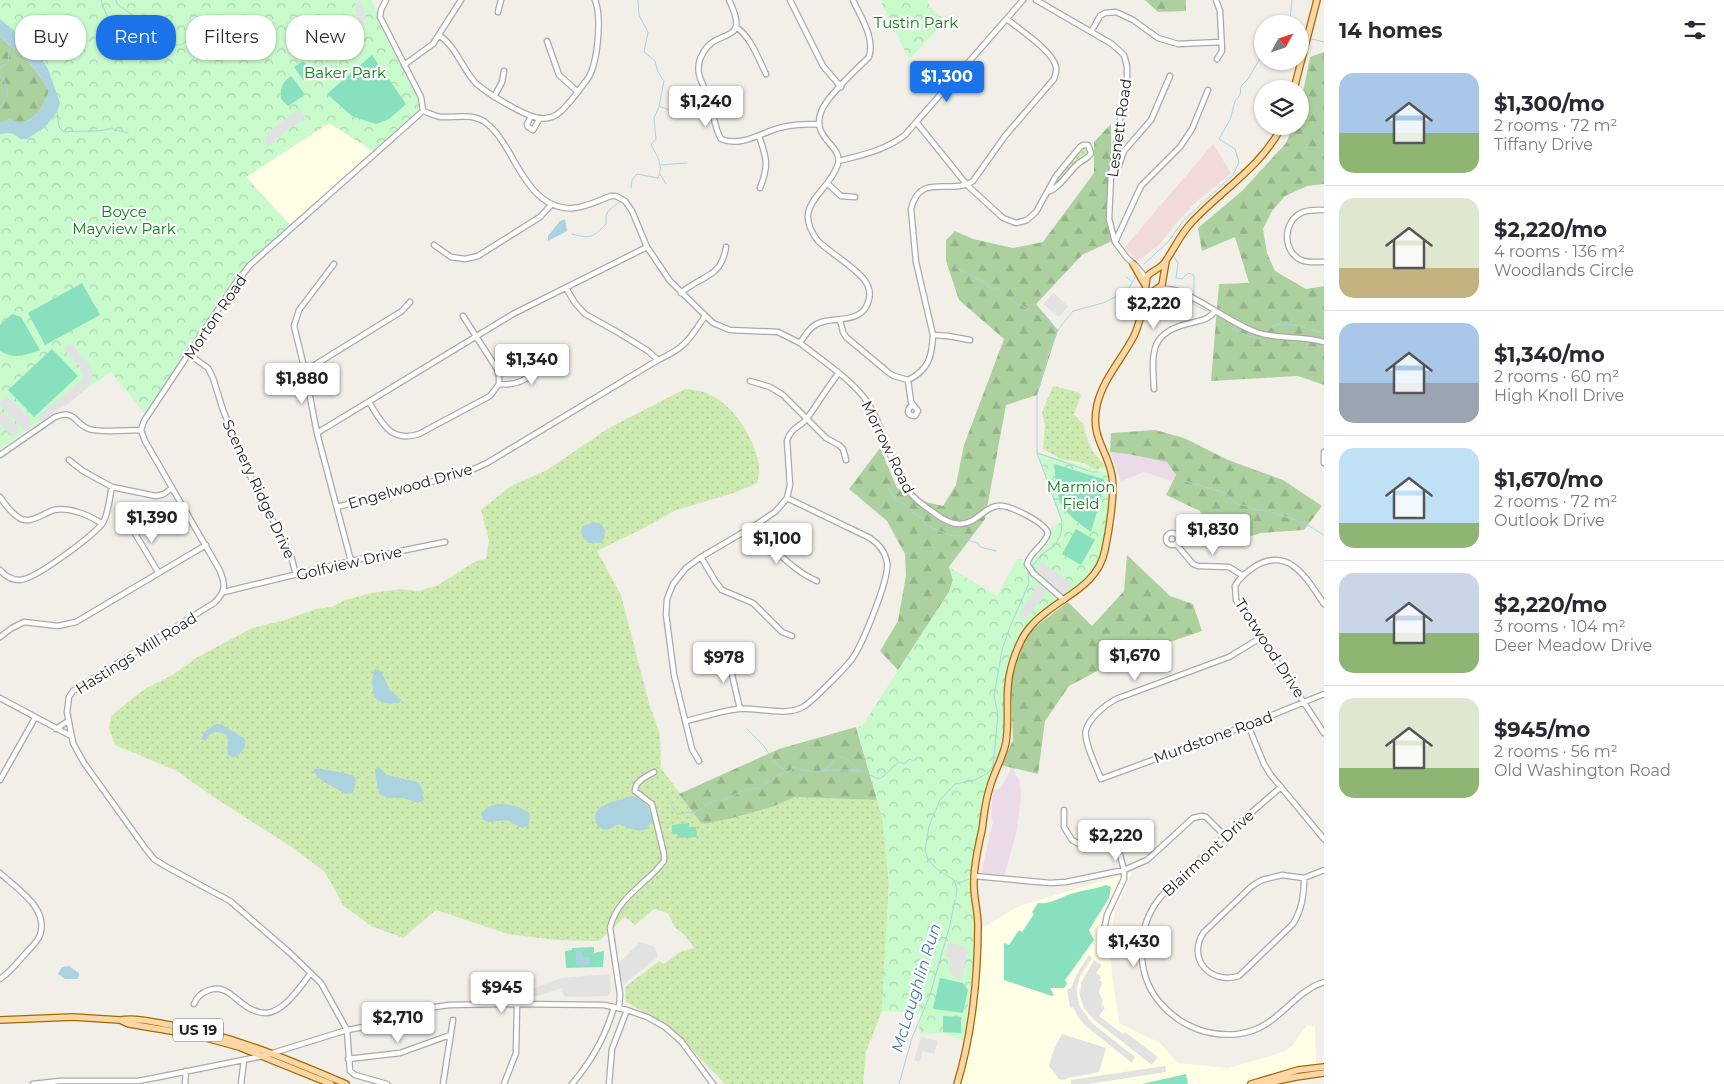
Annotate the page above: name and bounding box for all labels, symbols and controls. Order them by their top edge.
park label: Tustin Park [874,13,958,32]
chip: Buy [15,15,86,60]
chip: Rent [96,15,176,60]
chip: Filters [186,15,276,60]
chip: New [286,15,364,60]
north arrow [1254,15,1309,70]
map controls [1254,15,1309,135]
icon: filters [1681,16,1709,44]
text: 14 homes [1339,18,1443,43]
pin: $1,300 [906,61,988,103]
park label: Baker Park [304,63,386,82]
text: $1,300 [921,67,973,86]
street label: Lesnett Road [1103,77,1135,179]
button: layers [1254,80,1309,135]
pin: $1,240 [665,86,747,128]
text: $1,300/mo [1494,91,1604,116]
text: $1,240 [680,92,732,111]
icon: home [1379,93,1439,153]
text: 2 rooms · 72 m² [1494,116,1617,135]
text: Tiffany Drive [1494,135,1593,154]
park label: Boyce Mayview Park [72,202,176,238]
text: $2,220/mo [1494,217,1607,242]
icon: home [1379,218,1439,278]
text: 4 rooms · 136 m² [1494,242,1625,261]
text: Woodlands Circle [1494,261,1634,280]
street label: Morton Road [180,271,250,363]
pin: $2,220 [1113,288,1195,330]
text: $2,220 [1127,294,1181,313]
text: $1,340/mo [1494,342,1605,367]
icon: home [1379,343,1439,403]
pin: $1,340 [491,344,573,386]
text: $1,340 [506,350,558,369]
pin: $1,880 [261,362,343,405]
text: 2 rooms · 60 m² [1494,367,1619,386]
text: $1,880 [276,369,328,388]
text: High Knoll Drive [1494,386,1624,405]
street label: Morrow Road [857,397,919,497]
street label: Scenery Ridge Drive [218,416,300,562]
street label: Engelwood Drive [346,459,474,513]
text: $1,670/mo [1494,467,1603,492]
icon: home [1379,468,1439,528]
park label: Marmion Field [1047,477,1115,513]
text: 2 rooms · 72 m² [1494,492,1617,511]
pin: $1,390 [111,502,193,544]
text: $1,390 [126,508,178,527]
text: Outlook Drive [1494,511,1605,530]
pin: $1,830 [1172,514,1254,556]
text: $1,830 [1187,520,1239,539]
pin: $1,100 [736,522,818,565]
text: $1,100 [753,529,801,548]
street label: Golfview Drive [294,542,404,584]
text: $2,220/mo [1494,592,1607,617]
icon: home [1379,593,1439,653]
street label: Trotwood Drive [1231,595,1309,701]
street label: Hastings Mill Road [72,608,200,698]
text: 3 rooms · 104 m² [1494,617,1626,636]
text: Deer Meadow Drive [1494,636,1652,655]
pin: $1,670 [1094,640,1176,682]
pin: $978 [694,642,754,684]
text: $1,670 [1110,646,1160,665]
text: $978 [704,648,744,667]
street label: Murdstone Road [1151,707,1275,767]
text: $945/mo [1494,717,1590,742]
icon: home [1379,718,1439,778]
text: 2 rooms · 56 m² [1494,742,1618,761]
text: Old Washington Road [1494,761,1671,780]
street label: Blairmont Drive [1158,806,1258,900]
pin: $2,220 [1075,820,1157,862]
text: $2,220 [1089,826,1143,845]
water label: McLaughlin Run [887,921,945,1055]
pin: $1,430 [1093,926,1175,968]
text: $1,430 [1108,932,1160,951]
pin: $945 [472,972,532,1014]
text: $945 [482,978,522,997]
pin: $2,710 [357,1002,439,1044]
text: $2,710 [373,1008,423,1027]
road number: US 19 [173,1018,223,1042]

